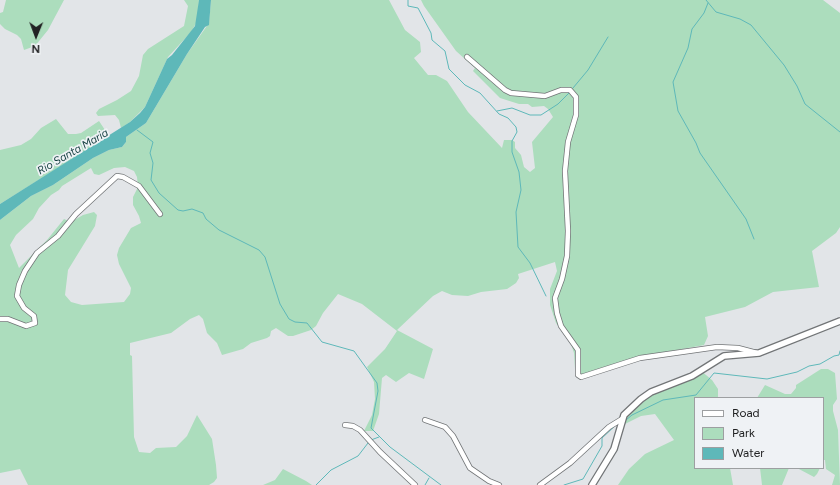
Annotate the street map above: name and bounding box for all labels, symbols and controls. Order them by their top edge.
north arrow [16,16,56,56]
text: N [31,42,40,55]
water label: Rio Santa Maria [35,126,111,178]
legend [694,397,824,469]
text: Road [732,406,760,420]
text: Park [732,426,755,440]
text: Water [732,446,764,460]

